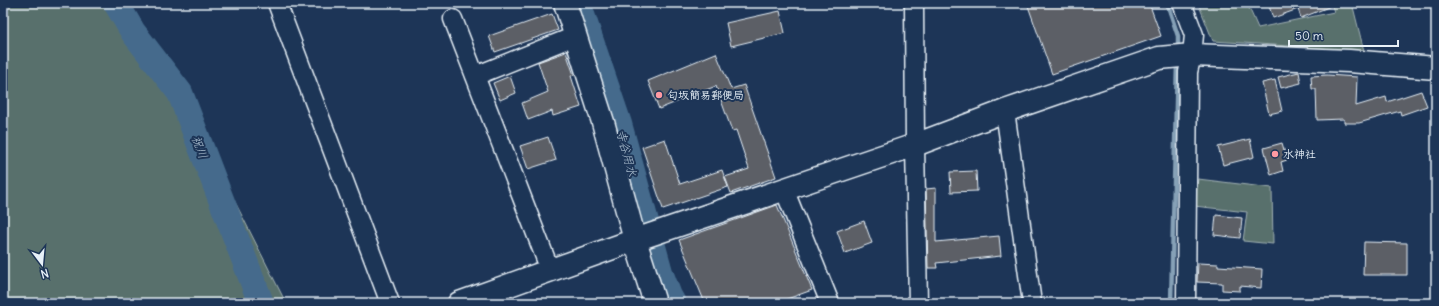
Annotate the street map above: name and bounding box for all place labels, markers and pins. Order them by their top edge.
place label: 匂坂簡易郵便局 [667,88,744,102]
marker: 匂坂簡易郵便局 [654,90,664,100]
place label: 水神社 [1283,147,1316,161]
marker: 水神社 [1270,149,1280,159]

